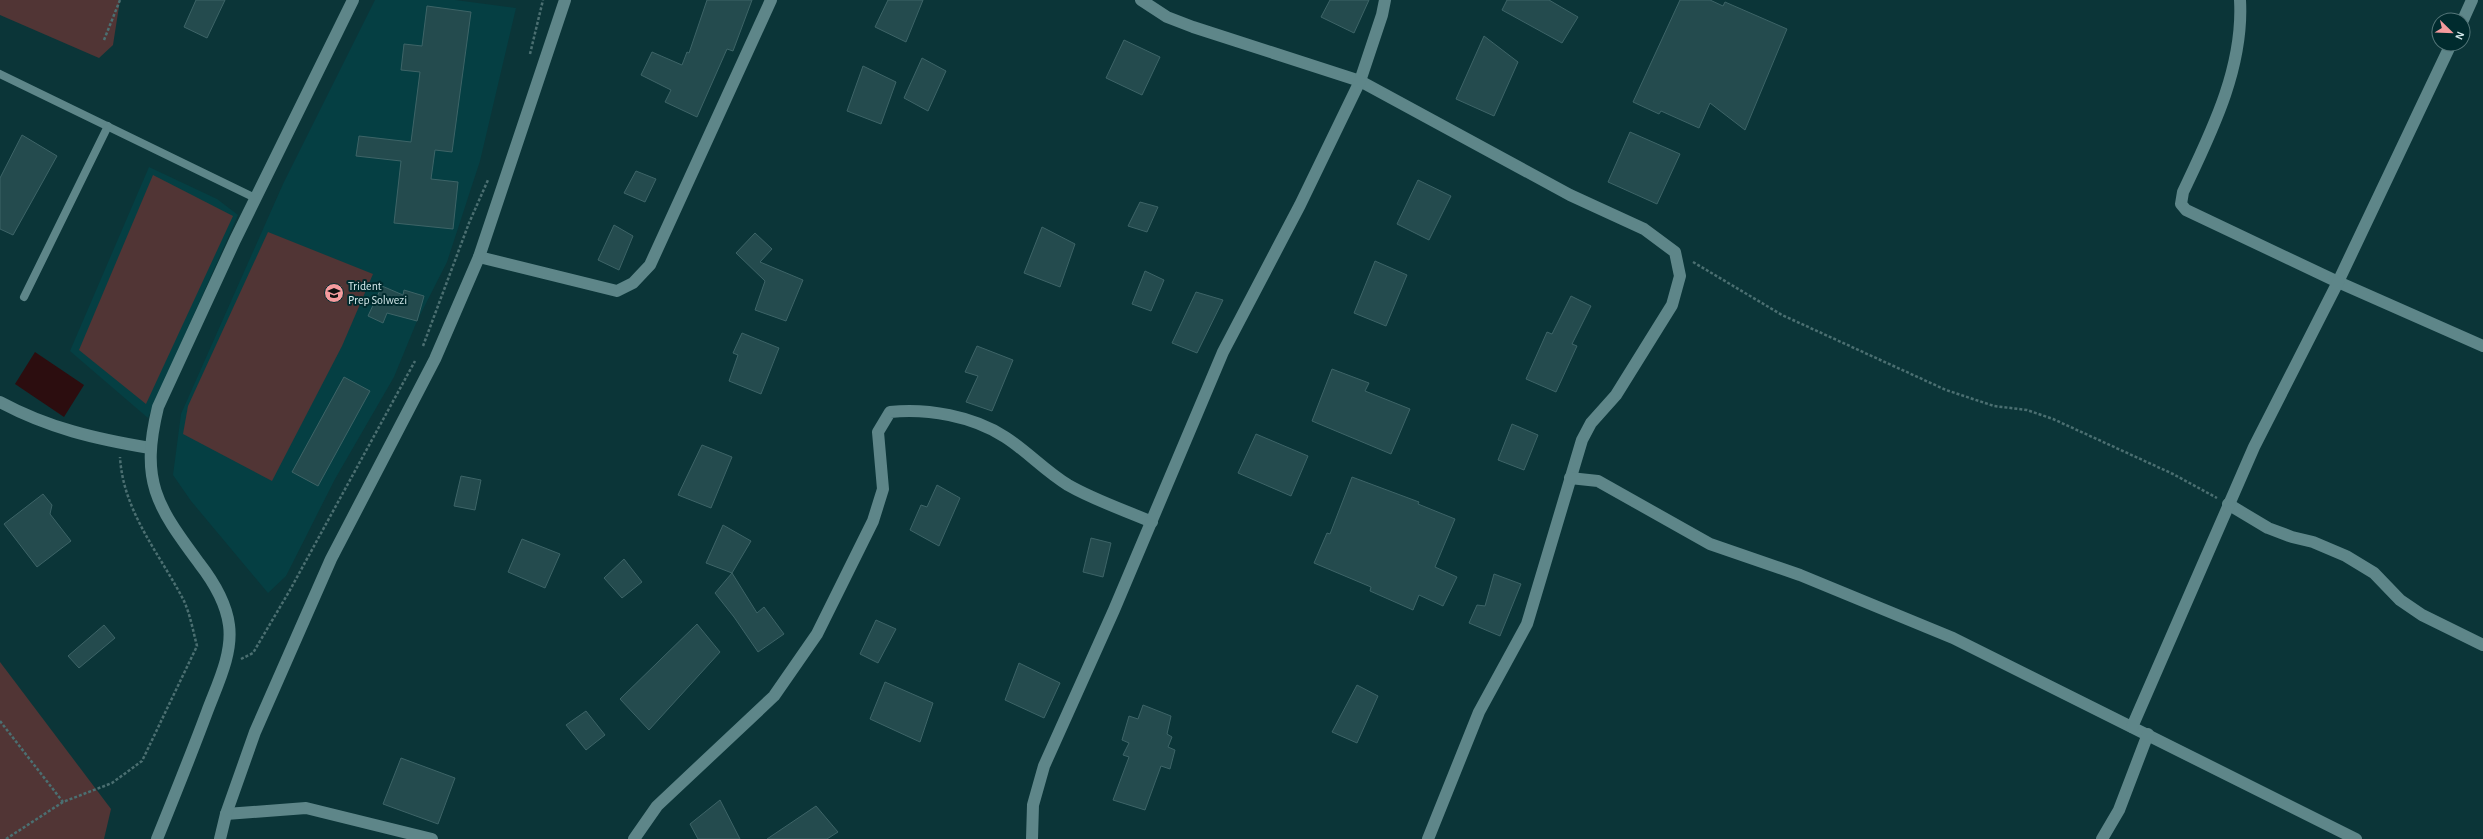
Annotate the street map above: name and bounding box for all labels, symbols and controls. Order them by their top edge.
north arrow [2431,12,2471,52]
text: N [2453,30,2466,41]
place label: Trident Prep Solwezi [348,280,407,306]
school or university icon: Trident Prep Solwezi [323,282,345,304]

